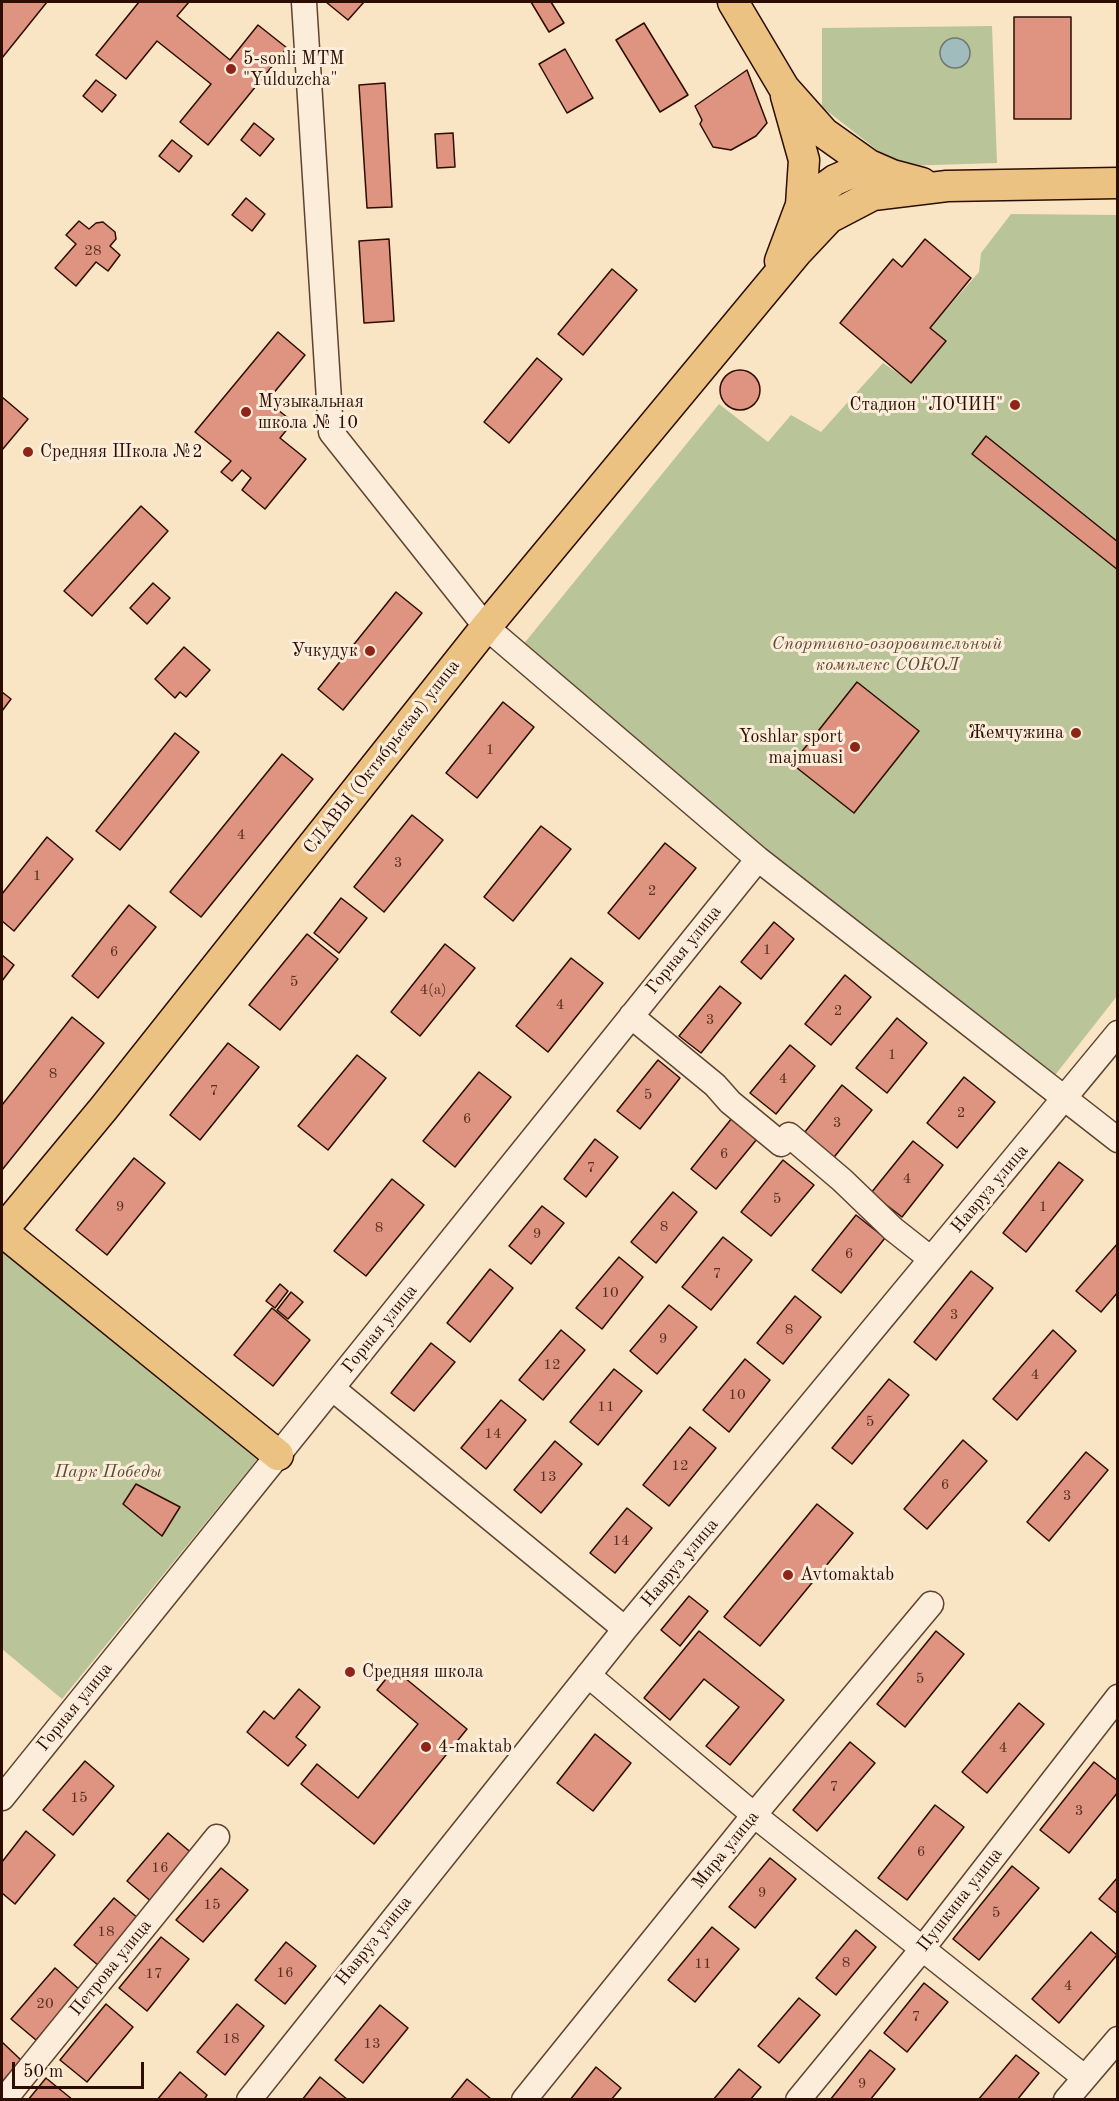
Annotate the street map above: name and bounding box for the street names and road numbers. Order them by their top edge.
street label: СЛАВЫ (Октябрьская) улица [299,655,465,859]
street label: Горная улица [642,901,726,999]
street label: Навруз улица [947,1140,1033,1238]
street label: Горная улица [338,1280,422,1378]
street label: Навруз улица [637,1514,723,1612]
street label: Горная улица [33,1658,117,1756]
street label: Мира улица [688,1807,764,1893]
street label: Пушкина улица [913,1844,1007,1956]
street label: Навруз улица [331,1892,417,1990]
street label: Петрова улица [66,1915,156,2021]

